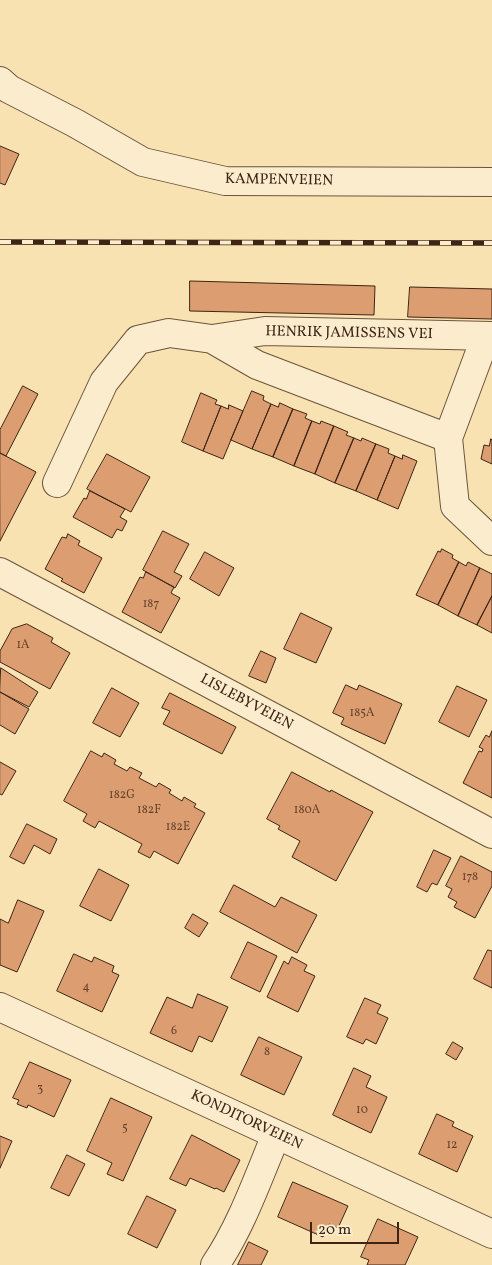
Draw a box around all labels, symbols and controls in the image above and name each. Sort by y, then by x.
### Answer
street label: KAMPENVEIEN [225,171,333,191]
street label: HENRIK JAMISSENS VEI [265,324,433,344]
house number: 187 [143,598,159,612]
house number: 1A [16,639,30,653]
street label: LISLEBYVEIEN [197,671,295,735]
house number: 185A [350,707,374,721]
house number: 182G [109,789,135,803]
house number: 182F [137,804,161,818]
house number: 180A [294,804,320,818]
house number: 182E [166,821,190,835]
house number: 178 [462,871,478,885]
house number: 4 [82,981,90,995]
house number: 6 [171,1025,177,1039]
house number: 8 [264,1046,270,1060]
house number: 3 [37,1083,43,1097]
street label: KONDITORVEIEN [187,1087,305,1155]
house number: 10 [356,1104,368,1118]
house number: 5 [122,1122,128,1136]
house number: 12 [446,1139,458,1153]
scale bar [312,1212,401,1244]
text: 20 m [318,1220,351,1241]

